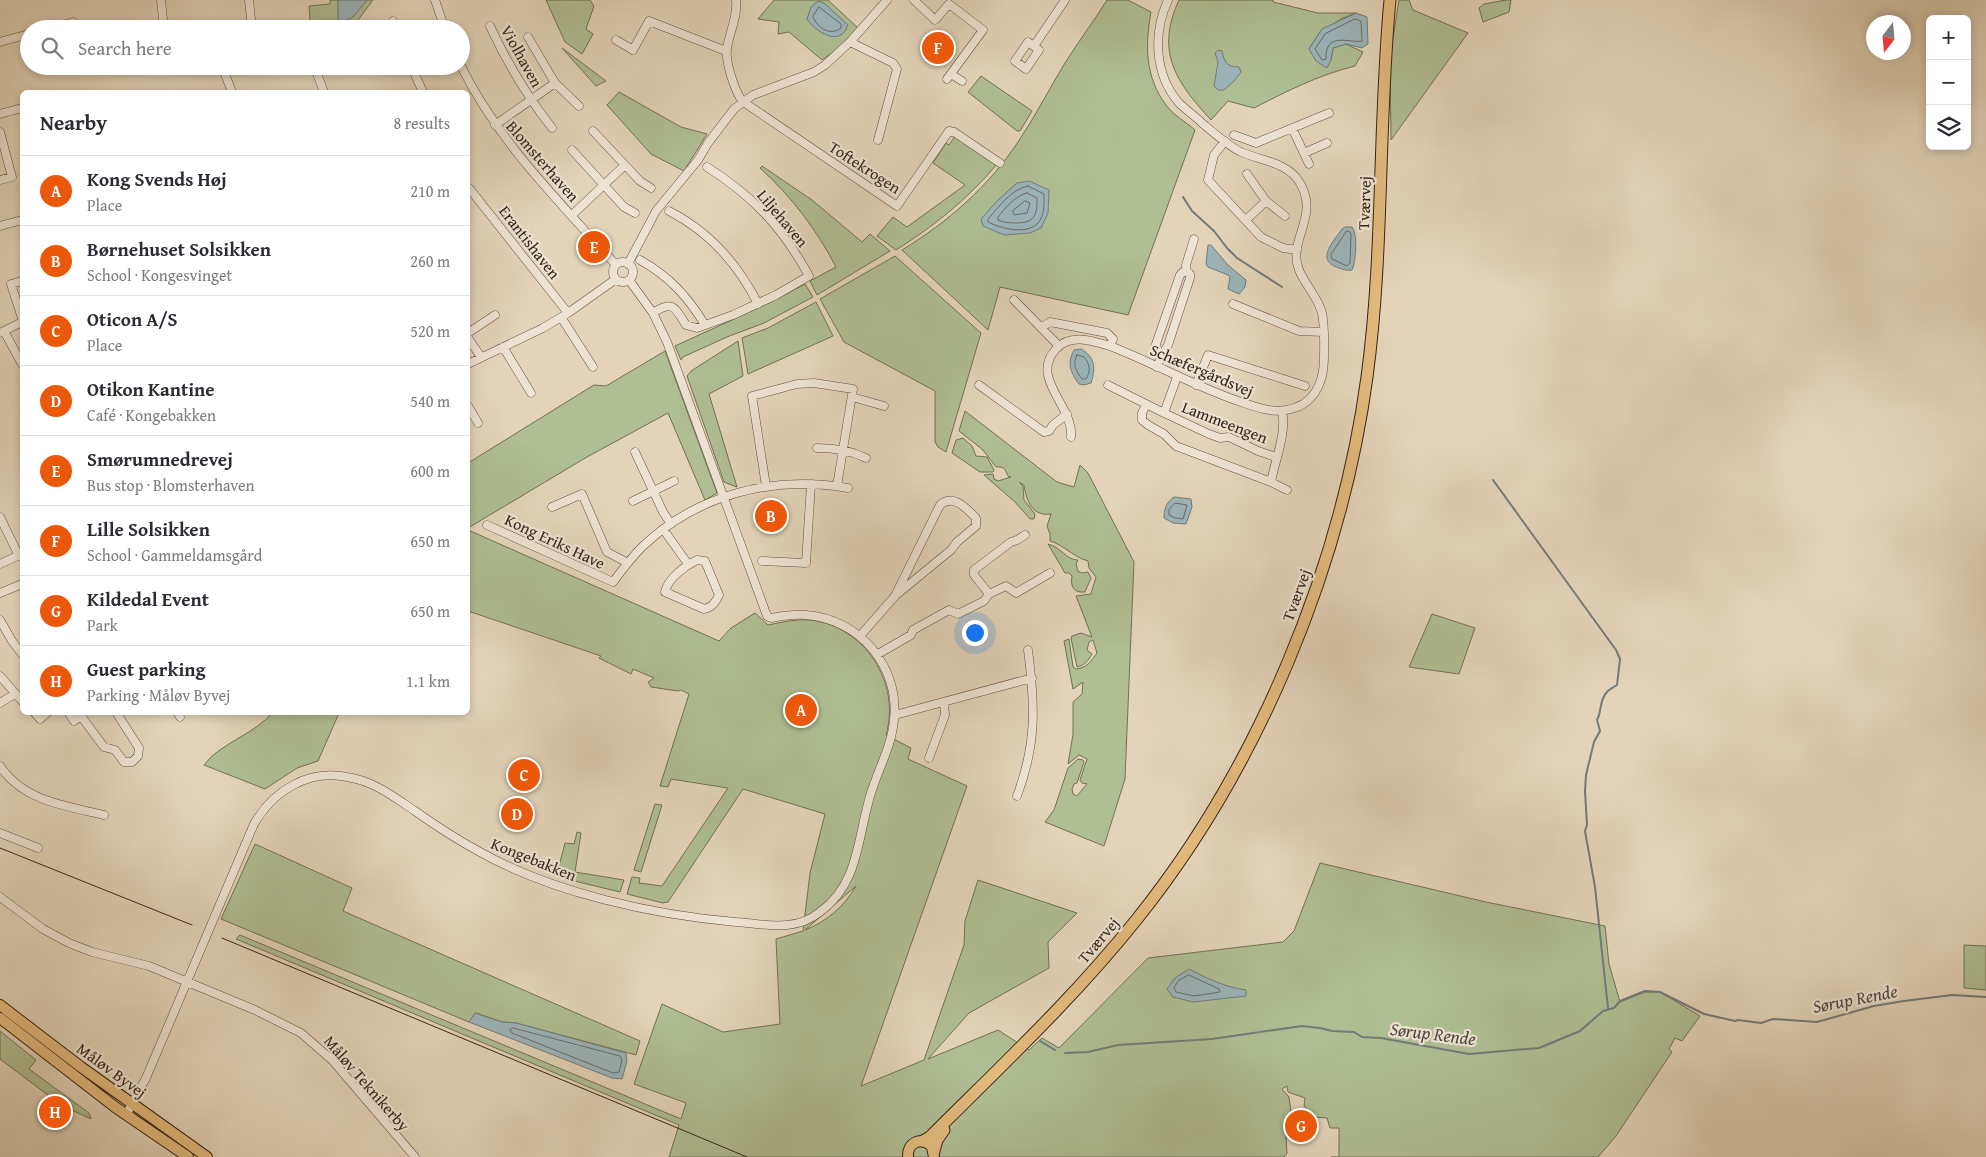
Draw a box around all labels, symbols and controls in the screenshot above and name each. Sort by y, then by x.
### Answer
north arrow [1866,15,1911,60]
map controls [1926,15,1971,150]
button: + [1926,15,1971,60]
search box [20,20,470,75]
street label: Violhaven [495,20,549,92]
pin: F [922,29,954,67]
icon: search [38,34,66,62]
text: Search here [78,34,172,62]
button: − [1926,60,1971,105]
button: layers [1926,105,1971,150]
text: Nearby [40,107,107,138]
text: 8 results [393,111,450,135]
street label: Blomsterhaven [501,115,585,207]
street label: Toftekrogen [824,135,906,199]
text: Kong Svends Høj [87,165,227,193]
street label: Tværvej [1351,175,1377,231]
text: A [51,179,61,203]
text: 210 m [410,179,450,203]
street label: Liljehaven [752,184,814,252]
text: Place [87,193,122,217]
street label: Erantishaven [493,200,567,284]
pin: E [578,228,610,266]
text: Børnehuset Solsikken [87,235,271,263]
text: B [51,249,61,273]
text: 260 m [410,249,450,273]
text: School · Kongesvinget [87,263,232,287]
text: Oticon A/S [87,305,178,333]
text: C [51,319,61,343]
text: 520 m [410,319,450,343]
text: Place [87,333,122,357]
street label: Schæfergårdsvej [1146,337,1258,403]
text: Otikon Kantine [87,375,215,403]
text: D [51,389,61,413]
text: 540 m [410,389,450,413]
street label: Lammeengen [1179,395,1271,449]
text: Café · Kongebakken [87,403,216,427]
text: Smørumnedrevej [87,445,233,473]
text: E [52,459,60,483]
text: 600 m [410,459,450,483]
text: Bus stop · Blomsterhaven [87,473,254,497]
pin: B [755,497,787,535]
street label: Kong Eriks Have [501,507,609,575]
text: Lille Solsikken [87,515,210,543]
text: F [52,529,60,553]
text: 650 m [410,529,450,553]
text: School · Gammeldamsgård [87,543,262,567]
street label: Tværvej [1275,565,1317,625]
text: Kildedal Event [87,585,209,613]
text: G [51,599,61,623]
text: 650 m [410,599,450,623]
text: Park [87,613,118,637]
your location [962,620,988,646]
text: Guest parking [87,655,206,683]
text: H [50,669,62,693]
text: 1.1 km [406,669,450,693]
text: Parking · Måløv Byvej [87,683,230,707]
pin: A [785,691,817,729]
pin: C [508,756,540,794]
pin: D [501,795,533,833]
street label: Kongebakken [488,831,580,887]
street label: Tværvej [1071,912,1125,968]
water label: Sørup Rende [1810,977,1900,1020]
water label: Sørup Rende [1389,1015,1477,1052]
street label: Måløv Teknikerby [318,1030,416,1136]
street label: Måløv Byvej [72,1036,152,1104]
pin: H [39,1093,71,1131]
pin: G [1285,1107,1317,1145]

